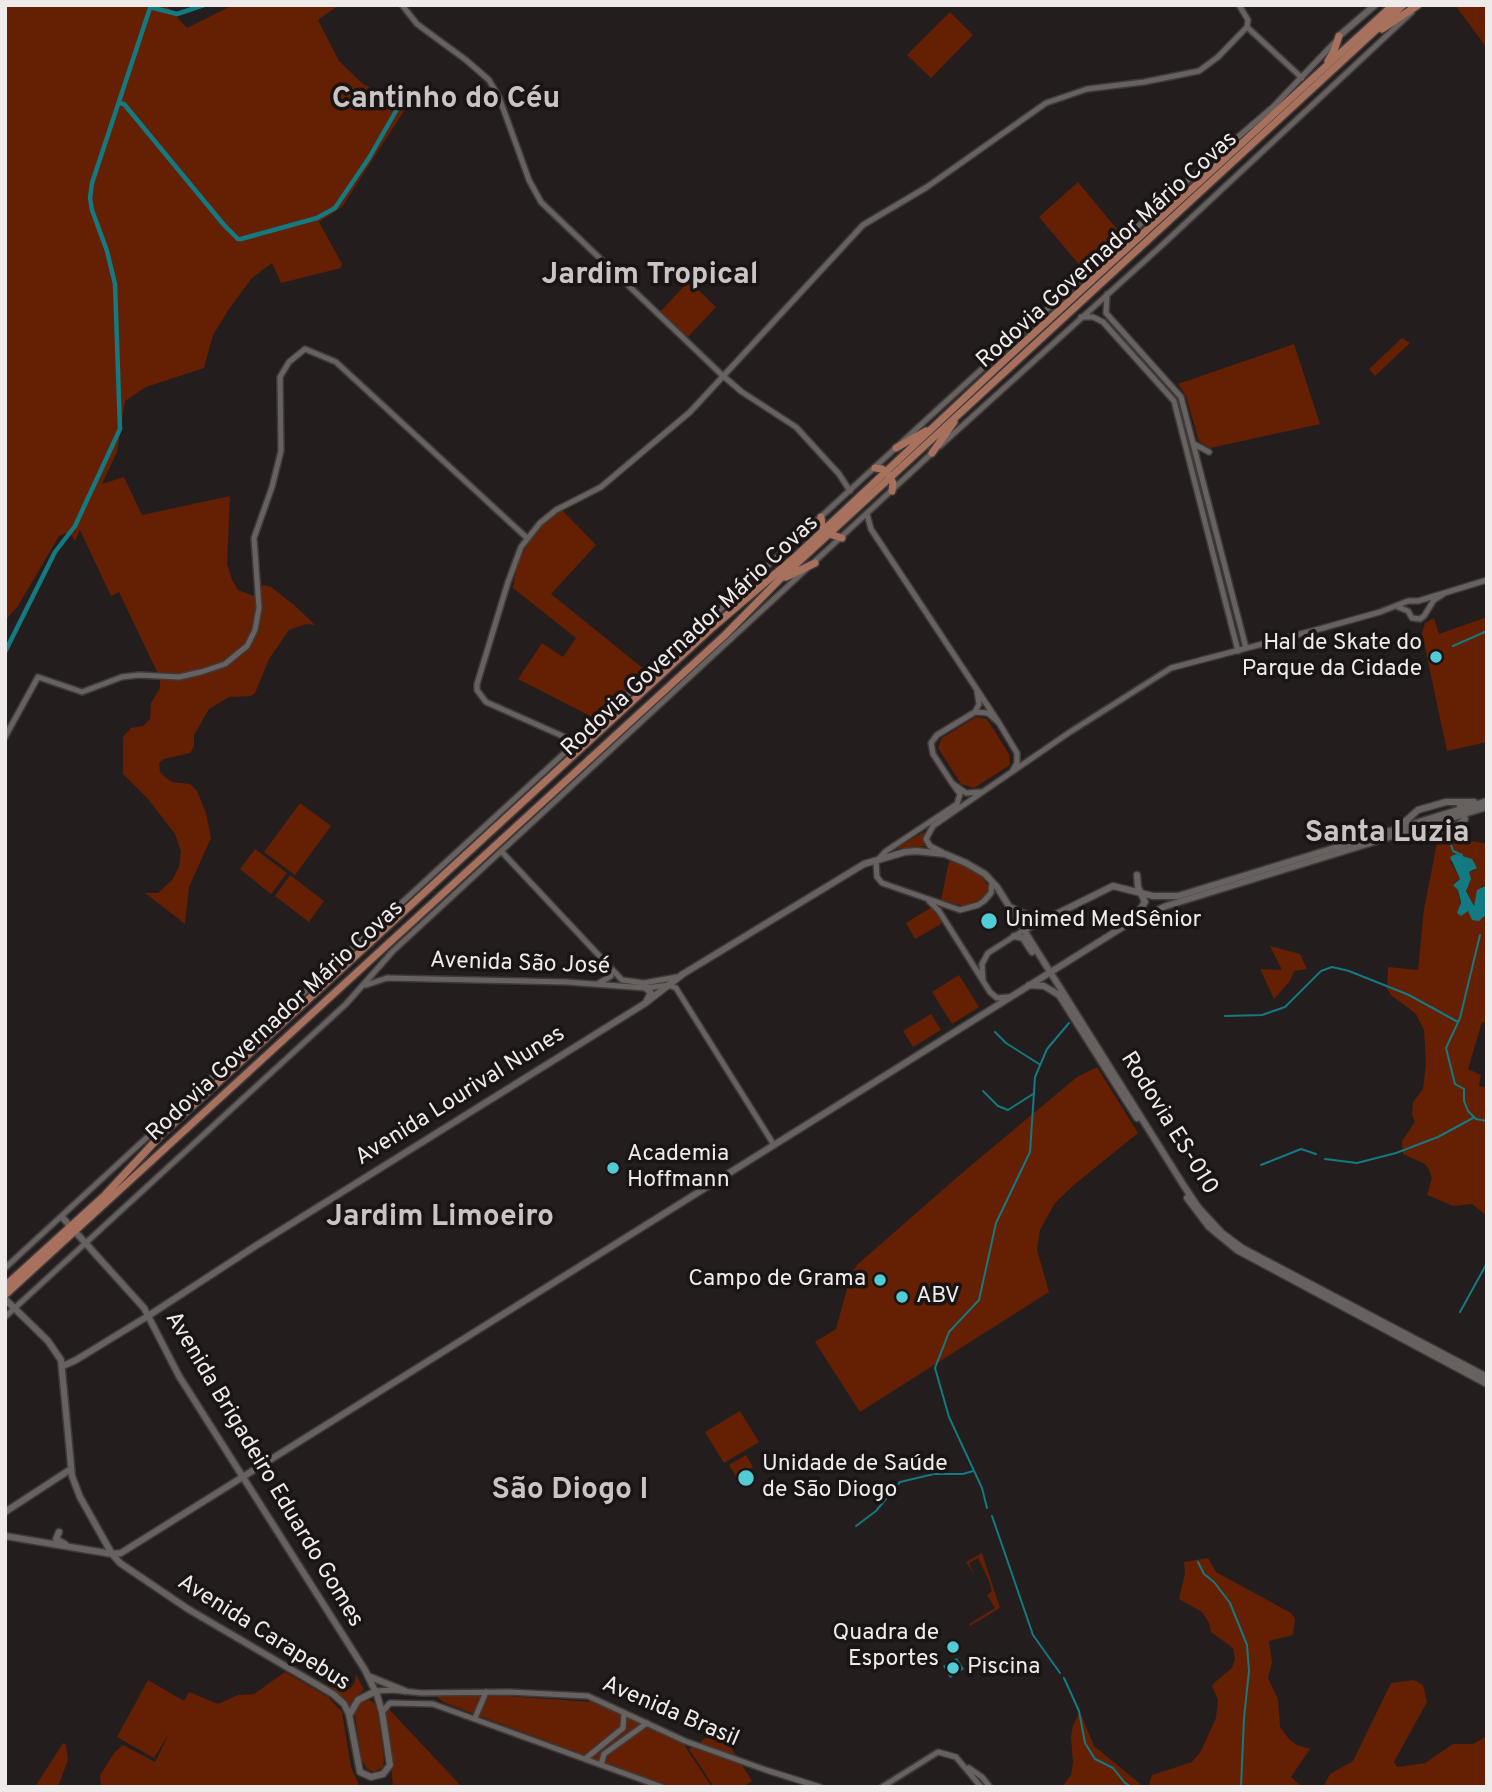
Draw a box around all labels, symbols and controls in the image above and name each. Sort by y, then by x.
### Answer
district label: Cantinho do Céu [332,83,560,119]
street label: Rodovia Governador Mário Covas [972,127,1244,375]
district label: Jardim Tropical [542,259,758,295]
street label: Rodovia Governador Mário Covas [557,511,825,763]
place label: Hal de Skate do Parque da Cidade [1242,630,1422,684]
marker: Hal de Skate do Parque da Cidade [1428,649,1444,665]
district label: Santa Luzia [1305,817,1469,853]
street label: Rodovia Governador Mário Covas [142,896,410,1148]
place label: Unimed MedSênior [1005,907,1201,935]
marker: Unimed MedSênior [979,911,999,931]
street label: Avenida São José [429,948,611,982]
street label: Avenida Lourival Nunes [351,1021,571,1173]
street label: Rodovia ES-010 [1113,1047,1223,1201]
place label: Academia Hoffmann [627,1141,730,1195]
marker: Academia Hoffmann [605,1160,621,1176]
district label: Jardim Limoeiro [326,1201,554,1237]
place label: Campo de Grama [688,1266,866,1294]
marker: Campo de Grama [872,1272,888,1288]
place label: ABV [916,1283,960,1311]
marker: ABV [894,1289,910,1305]
street label: Avenida Brigadeiro Eduardo Gomes [158,1307,368,1633]
place label: Unidade de Saúde de São Diogo [762,1451,948,1505]
marker: Unidade de Saúde de São Diogo [736,1468,756,1488]
district label: São Diogo I [492,1474,648,1510]
street label: Avenida Carapebus [172,1570,354,1698]
place label: Quadra de Esportes [832,1620,939,1674]
marker: Quadra de Esportes [945,1639,961,1655]
place label: Piscina [967,1654,1040,1682]
marker: Piscina [945,1660,961,1676]
street label: Avenida Brasil [597,1672,743,1754]

